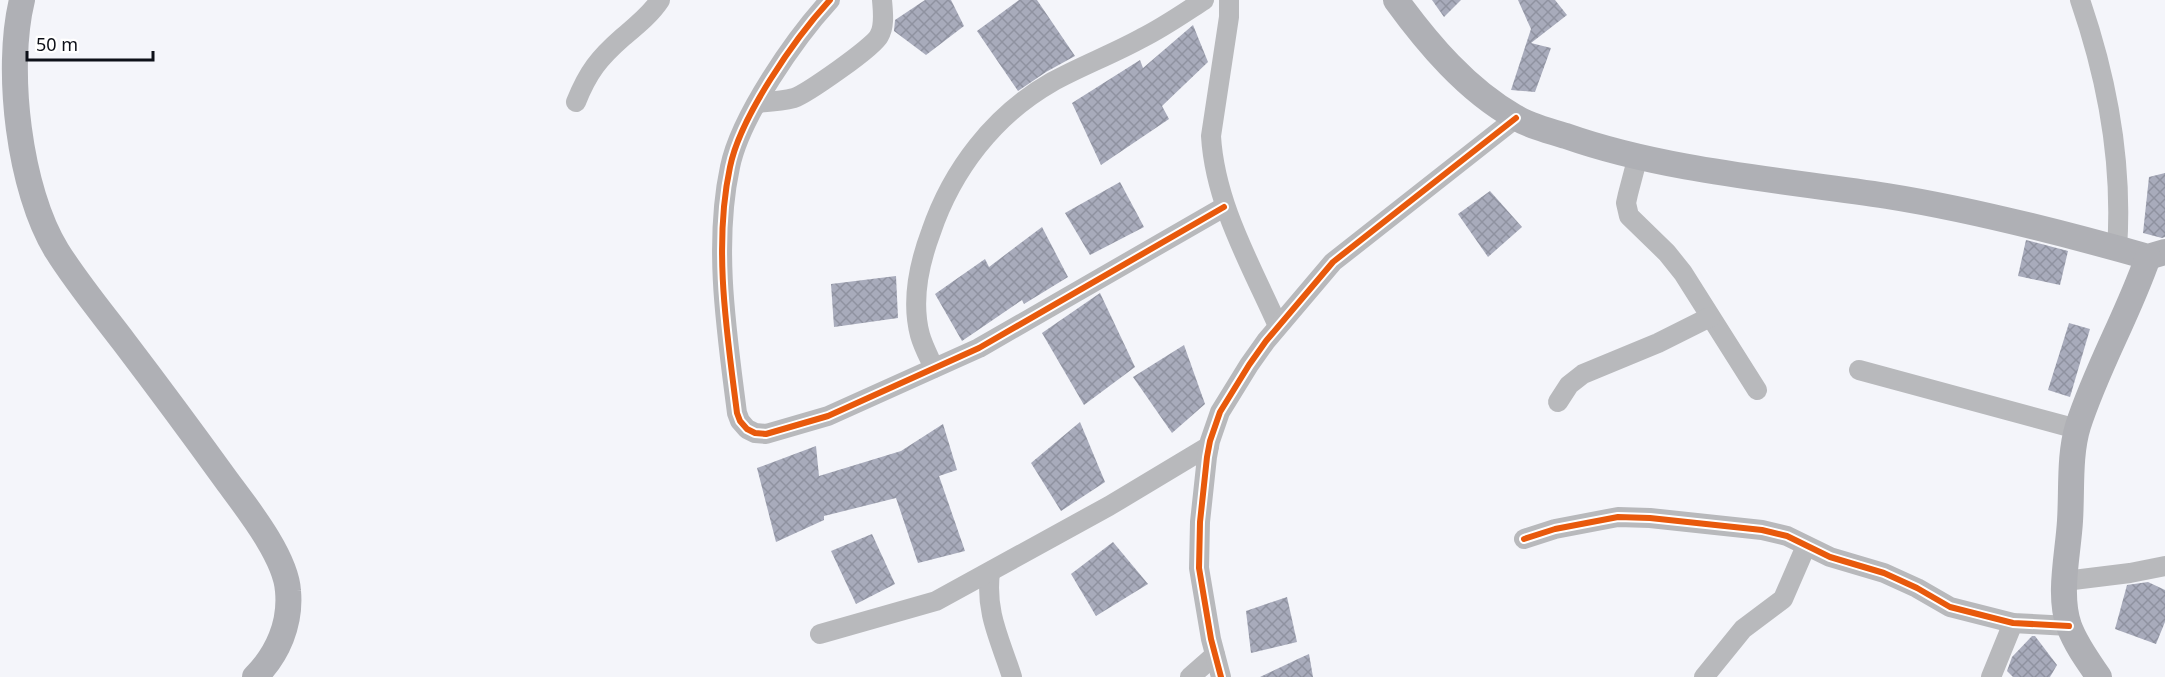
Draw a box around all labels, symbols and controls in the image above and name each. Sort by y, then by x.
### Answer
scale bar [27,24,153,62]
text: 50 m [36,32,78,56]

